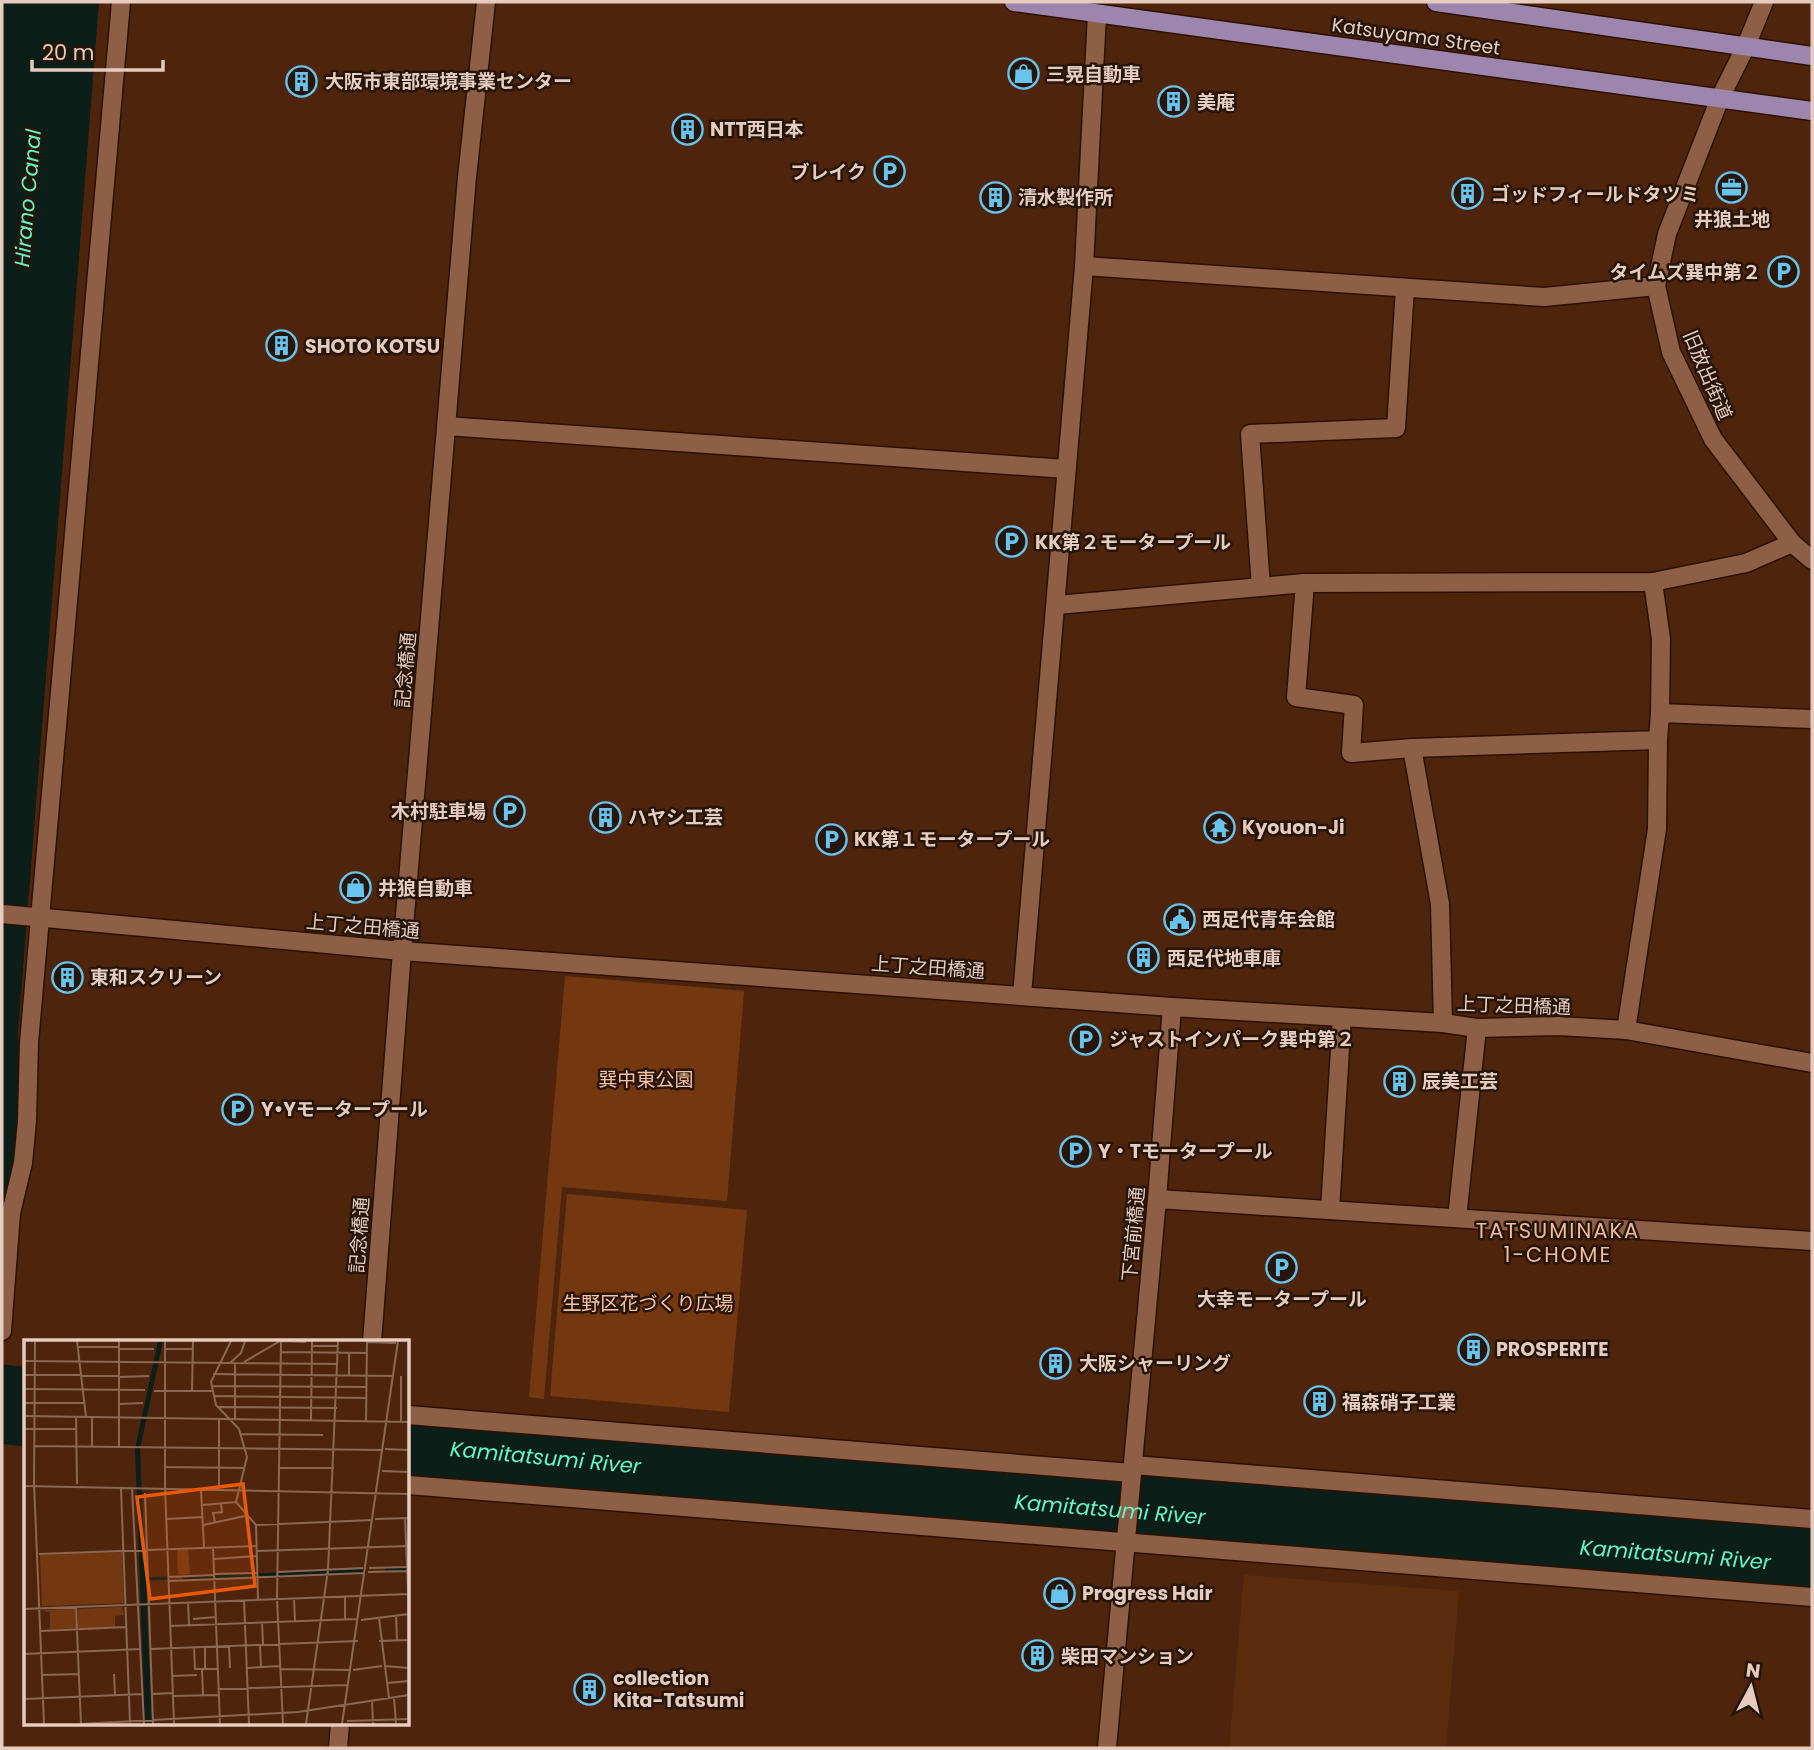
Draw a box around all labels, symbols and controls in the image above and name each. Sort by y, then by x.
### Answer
street label: Katsuyama Street [1330,11,1502,62]
scale bar [32,28,163,72]
text: 20 m [42,38,95,67]
shop icon: 三晃自動車 [1006,57,1040,91]
place label: 三晃自動車 [1046,61,1141,88]
building icon: 大阪市東部環境事業センター [285,64,319,98]
place label: 大阪市東部環境事業センター [325,68,572,95]
building icon: 美庵 [1157,85,1191,119]
place label: 美庵 [1197,89,1235,116]
building icon: NTT西日本 [670,112,704,146]
place label: NTT西日本 [710,116,804,143]
water label: Hirano Canal [7,127,48,268]
parking icon: ブレイク [872,155,906,189]
place label: ブレイク [790,159,866,186]
office icon: 井狼土地 [1715,171,1749,205]
building icon: ゴッドフィールドタツミ [1451,177,1485,211]
building icon: 清水製作所 [978,180,1012,214]
place label: ゴッドフィールドタツミ [1491,181,1700,208]
place label: 清水製作所 [1018,184,1113,211]
place label: 井狼土地 [1694,206,1770,233]
parking icon: タイムズ巽中第２ [1767,255,1801,289]
place label: タイムズ巽中第２ [1609,259,1761,286]
street label: 旧放出街道 [1677,326,1739,424]
building icon: SHOTO KOTSU [265,329,299,363]
place label: SHOTO KOTSU [305,333,440,360]
parking icon: KK第２モータープール [995,525,1029,559]
place label: KK第２モータープール [1035,529,1231,556]
street label: 記念橋通 [389,631,422,709]
parking icon: 木村駐車場 [492,794,526,828]
place label: 木村駐車場 [391,798,486,825]
building icon: ハヤシ工芸 [588,800,622,834]
place label: ハヤシ工芸 [628,804,723,831]
temple icon: Kyouon-Ji [1202,810,1236,844]
place label: Kyouon-Ji [1242,814,1345,841]
parking icon: KK第１モータープール [814,822,848,856]
place label: KK第１モータープール [854,826,1050,853]
shop icon: 井狼自動車 [338,871,372,905]
place label: 井狼自動車 [378,875,473,902]
public building icon: 西足代青年会館 [1162,902,1196,936]
place label: 西足代青年会館 [1202,906,1335,933]
street label: 上丁之田橋通 [305,908,421,945]
building icon: 西足代地車庫 [1127,941,1161,975]
place label: 西足代地車庫 [1167,945,1281,972]
street label: 上丁之田橋通 [870,950,986,985]
building icon: 東和スクリーン [50,960,84,994]
place label: 東和スクリーン [90,964,222,991]
street label: 上丁之田橋通 [1457,990,1571,1021]
parking icon: ジャストインパーク巽中第２ [1069,1022,1103,1056]
place label: ジャストインパーク巽中第２ [1109,1026,1355,1053]
building icon: 辰美工芸 [1382,1064,1416,1098]
park label: 巽中東公園 [598,1066,694,1093]
place label: 辰美工芸 [1422,1068,1498,1095]
parking icon: Y•Yモータープール [221,1092,255,1126]
place label: Y•Yモータープール [261,1096,428,1123]
parking icon: Y・Tモータープール [1058,1134,1092,1168]
place label: Y・Tモータープール [1098,1138,1273,1165]
street label: 下宮前橋通 [1116,1186,1151,1283]
street label: 記念橋通 [343,1196,376,1274]
district label: TATSUMINAKA 1-CHOME [1476,1216,1640,1269]
parking icon: 大幸モータープール [1265,1251,1299,1285]
place label: 大幸モータープール [1197,1286,1367,1313]
park label: 生野区花づくり広場 [562,1290,734,1317]
building icon: PROSPERITE [1456,1332,1490,1366]
place label: PROSPERITE [1496,1336,1609,1363]
inset map [24,1340,410,1726]
building icon: 大阪シャーリング [1039,1346,1073,1380]
place label: 大阪シャーリング [1079,1350,1231,1377]
building icon: 福森硝子工業 [1302,1385,1336,1419]
place label: 福森硝子工業 [1342,1389,1456,1416]
water label: Kamitatsumi River [449,1434,643,1481]
water label: Kamitatsumi River [1013,1487,1208,1532]
water label: Kamitatsumi River [1579,1532,1773,1577]
shop icon: Progress Hair [1042,1576,1076,1610]
place label: Progress Hair [1082,1580,1213,1607]
building icon: 柴田マンション [1021,1639,1055,1673]
place label: 柴田マンション [1061,1643,1194,1670]
north arrow [1716,1652,1786,1722]
text: N [1744,1656,1762,1685]
place label: collection Kita-Tatsumi [613,1665,744,1714]
building icon: collection Kita-Tatsumi [573,1672,607,1706]

